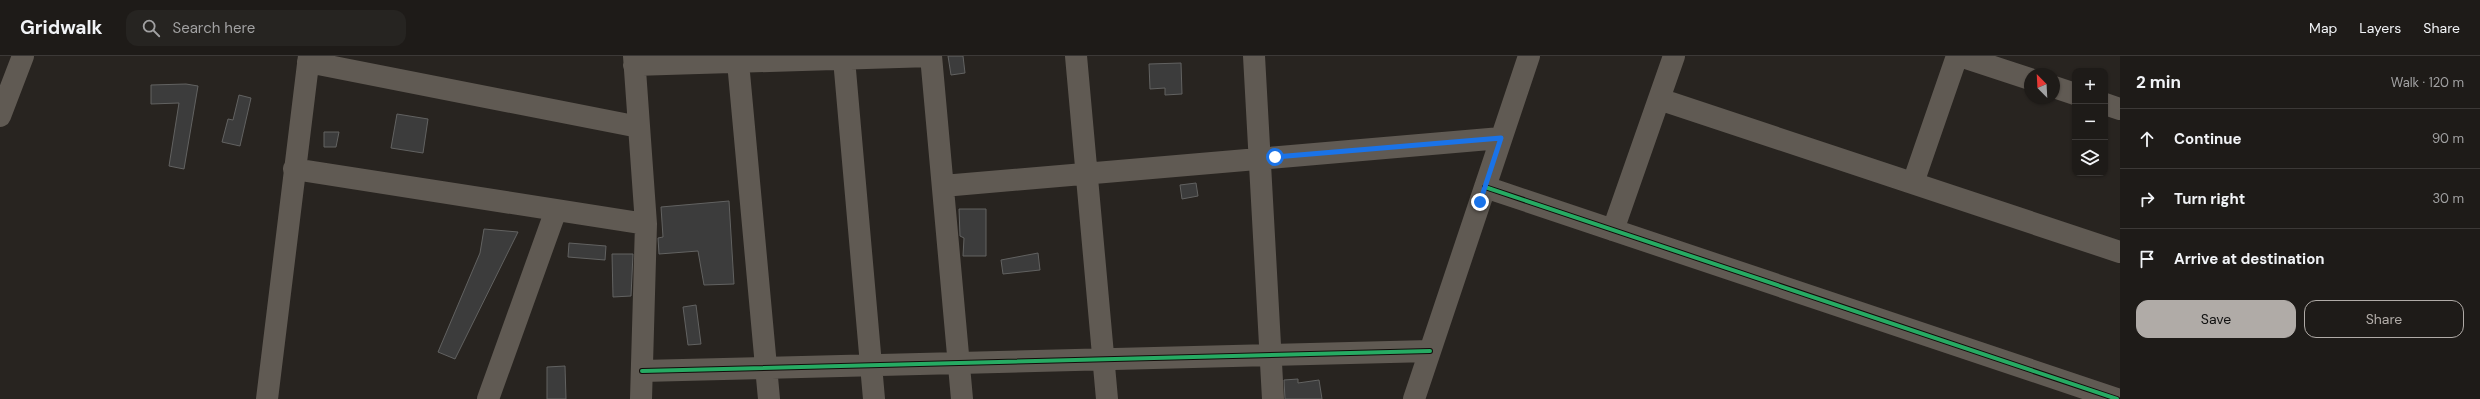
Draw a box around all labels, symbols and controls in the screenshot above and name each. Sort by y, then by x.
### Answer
search box [126,10,406,46]
text: Gridwalk [20,15,102,40]
icon: search [140,17,162,39]
text: Search here [172,18,255,38]
text: Map [2309,19,2337,37]
text: Layers [2359,19,2401,37]
text: Share [2423,19,2460,37]
north arrow [2024,68,2060,104]
map controls [2072,68,2108,176]
button: + [2072,68,2108,104]
text: 2 min [2136,71,2181,93]
text: Walk · 120 m [2391,74,2464,91]
button: − [2072,104,2108,140]
icon: ahead [2136,128,2158,150]
text: Continue [2174,129,2242,149]
text: 90 m [2432,130,2464,147]
button: layers [2072,140,2108,176]
route start [1266,148,1284,166]
icon: right [2136,188,2158,210]
text: Turn right [2174,189,2245,209]
text: 30 m [2432,190,2464,207]
route end [1471,193,1489,211]
icon: arrive [2136,248,2158,270]
text: Arrive at destination [2174,249,2325,269]
button: Save [2136,300,2296,338]
button: Share [2304,300,2464,338]

